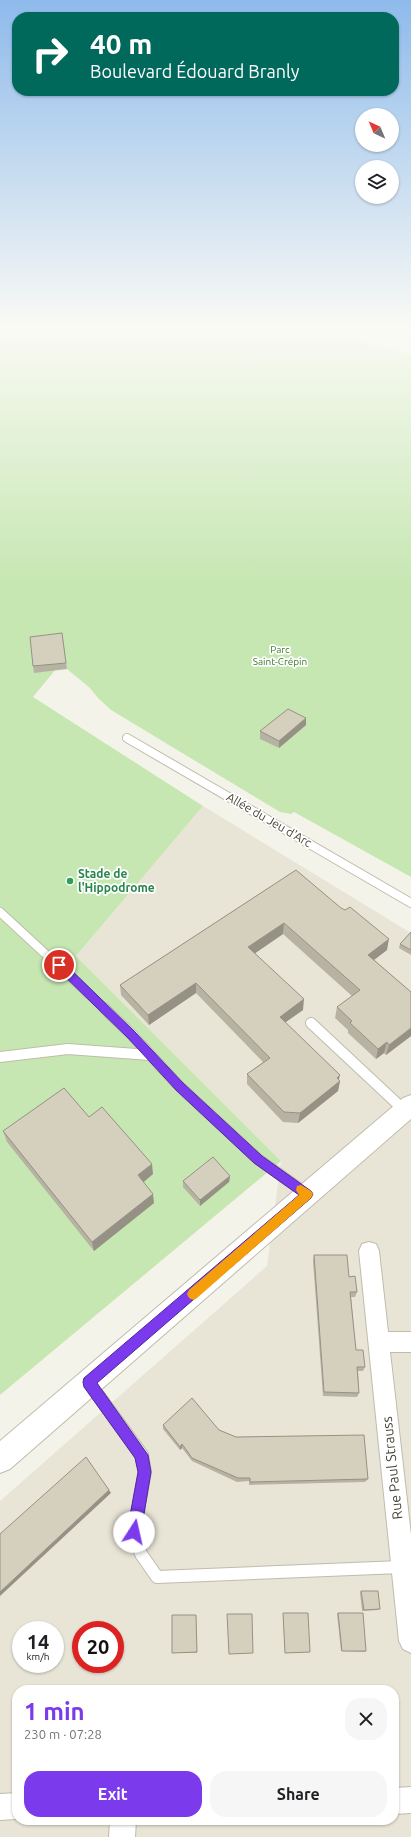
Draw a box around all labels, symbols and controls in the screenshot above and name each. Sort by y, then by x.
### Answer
icon: right [24,28,76,80]
text: 40 m [90,28,152,59]
text: Boulevard Édouard Branly [90,61,299,81]
north arrow [355,108,399,152]
map controls [355,108,399,204]
button: layers [355,160,399,204]
park label: Parc Saint-Crépin [253,644,307,667]
street label: Allée du Jeu d'Arc [224,790,314,849]
place label: Stade de l'Hippodrome [78,867,155,894]
marker: Stade de l'Hippodrome [65,876,75,886]
pin [42,948,76,982]
icon: arrive [48,954,70,976]
street label: Rue Paul Strauss [379,1416,405,1520]
position arrow [113,1511,155,1553]
speed limit sign: 20 [72,1621,124,1673]
text: 14 [27,1630,49,1653]
text: km/h [26,1651,50,1662]
text: 1 min [24,1698,85,1725]
button: close [345,1698,387,1740]
text: 230 m · 07:28 [24,1727,102,1741]
button: Exit [24,1771,202,1817]
button: Share [210,1771,387,1817]

